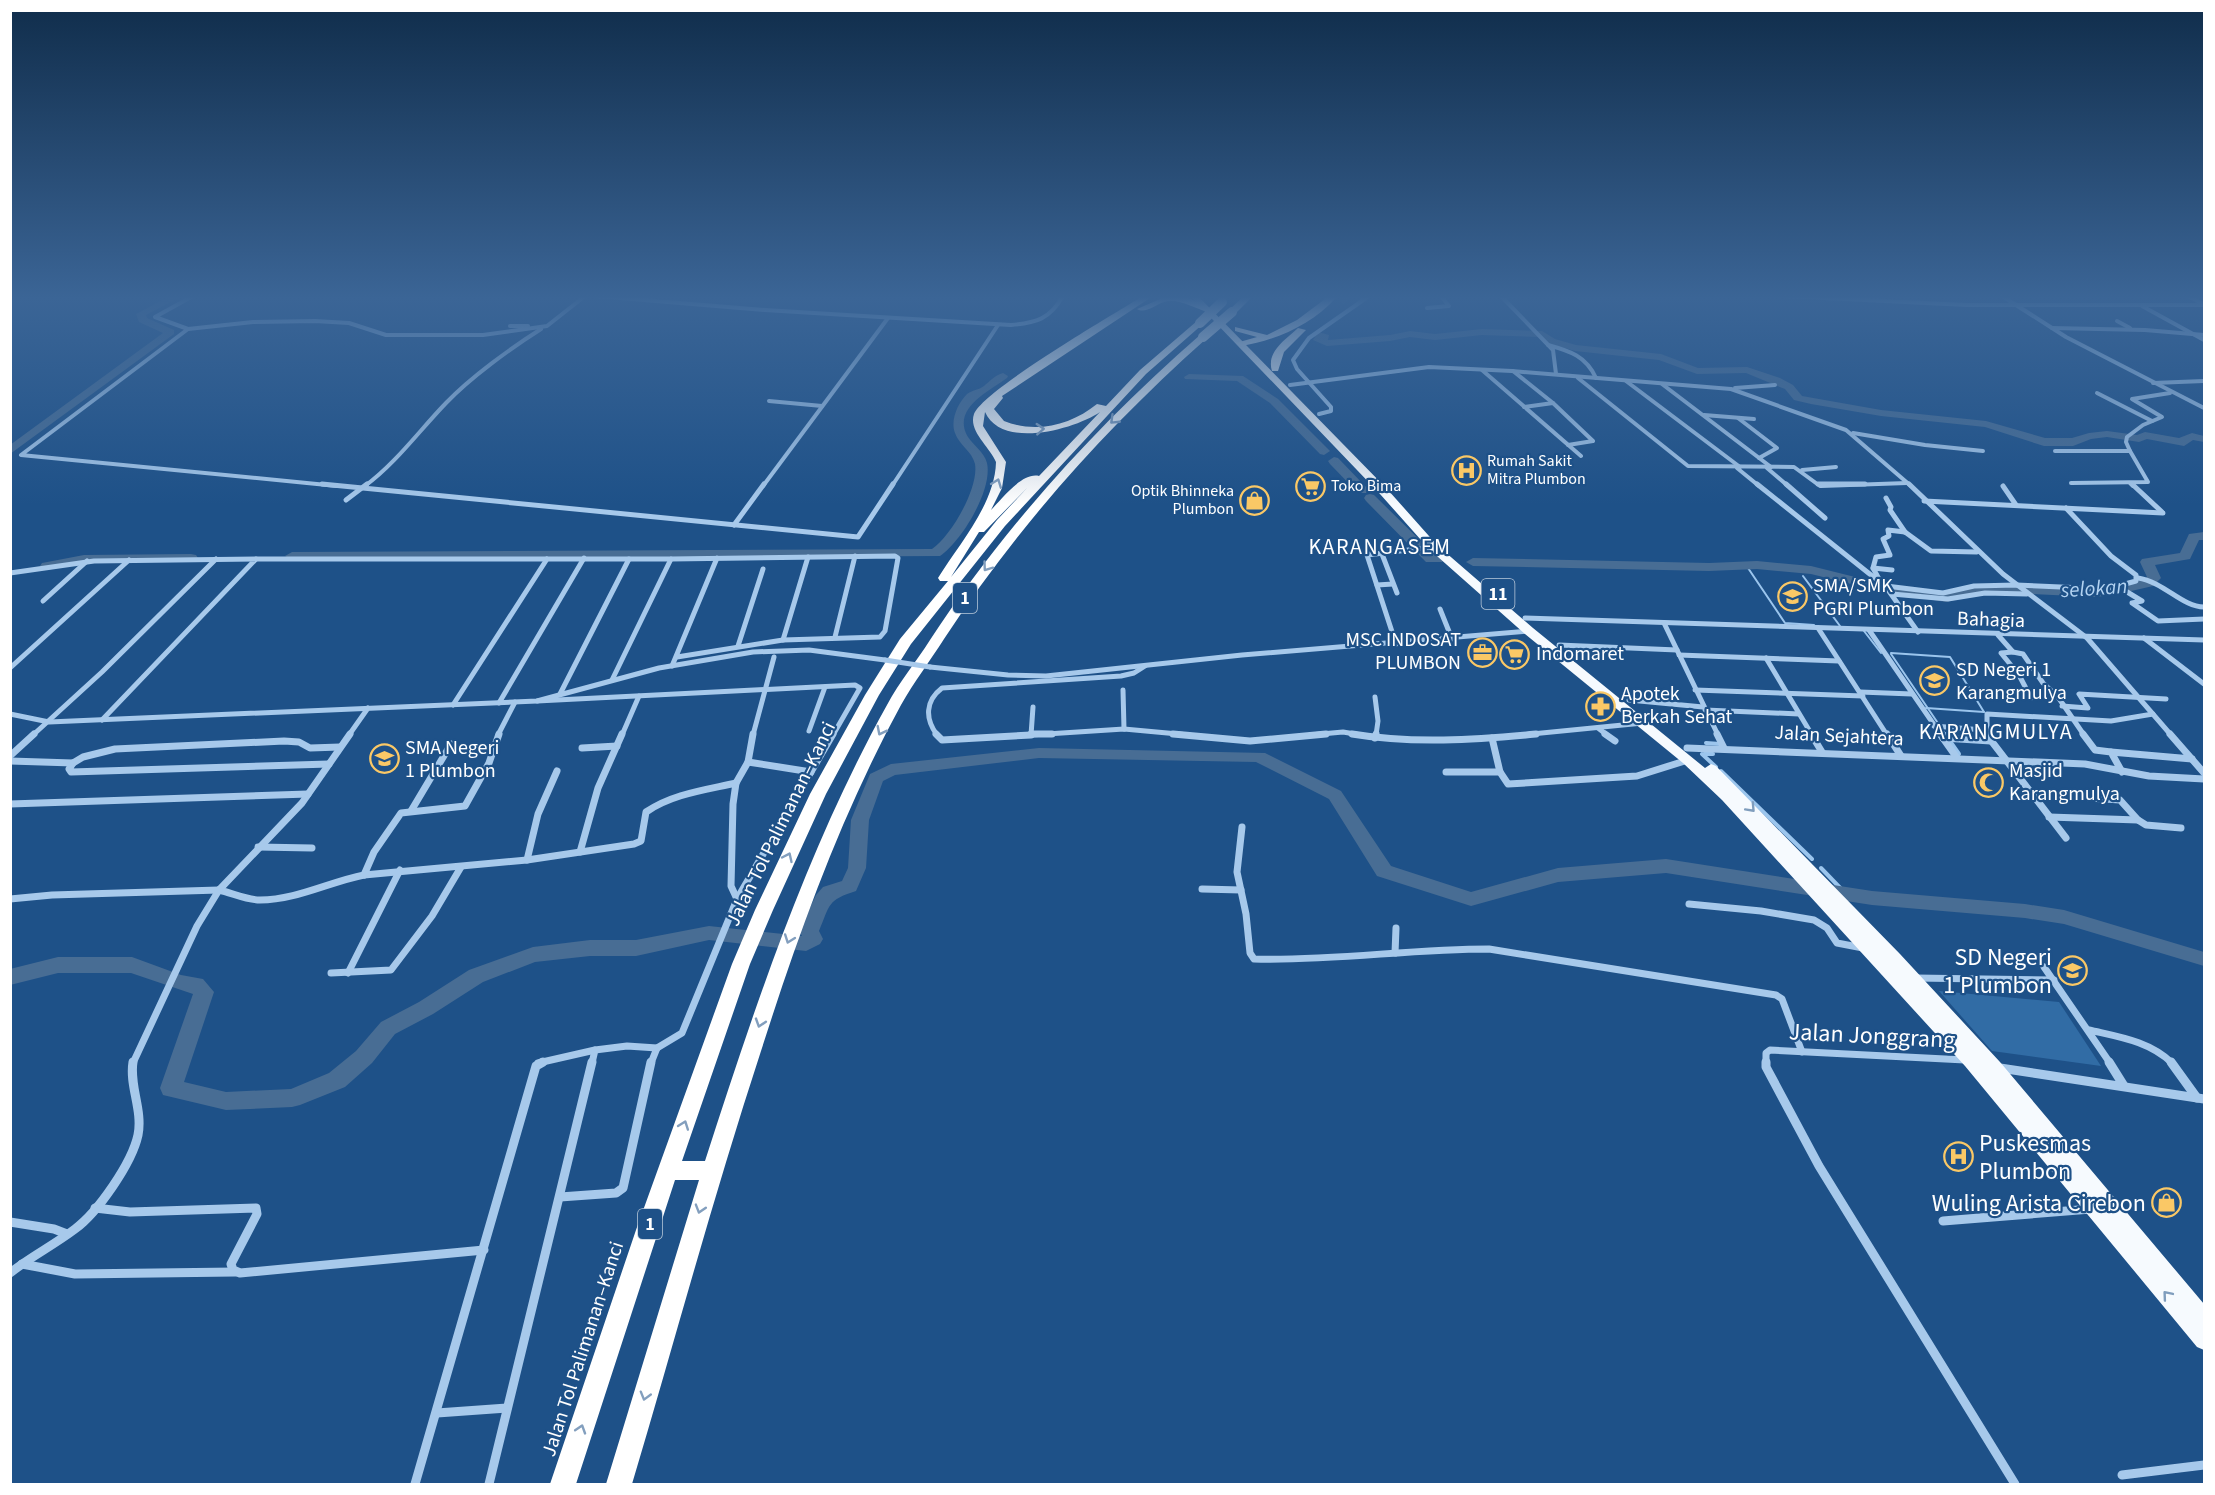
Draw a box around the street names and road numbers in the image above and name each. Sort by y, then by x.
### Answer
road number: 11 [1482,579,1514,609]
road number: 1 [953,583,977,613]
street label: Bahagia [1957,605,2025,635]
street label: Jalan Tol Palimanan–Kanci [719,717,843,931]
street label: Jalan Sejahtera [1774,719,1904,753]
street label: Jalan Jonggrang [1788,1014,1956,1058]
road number: 1 [638,1209,662,1239]
street label: Jalan Tol Palimanan–Kanci [535,1238,631,1460]

